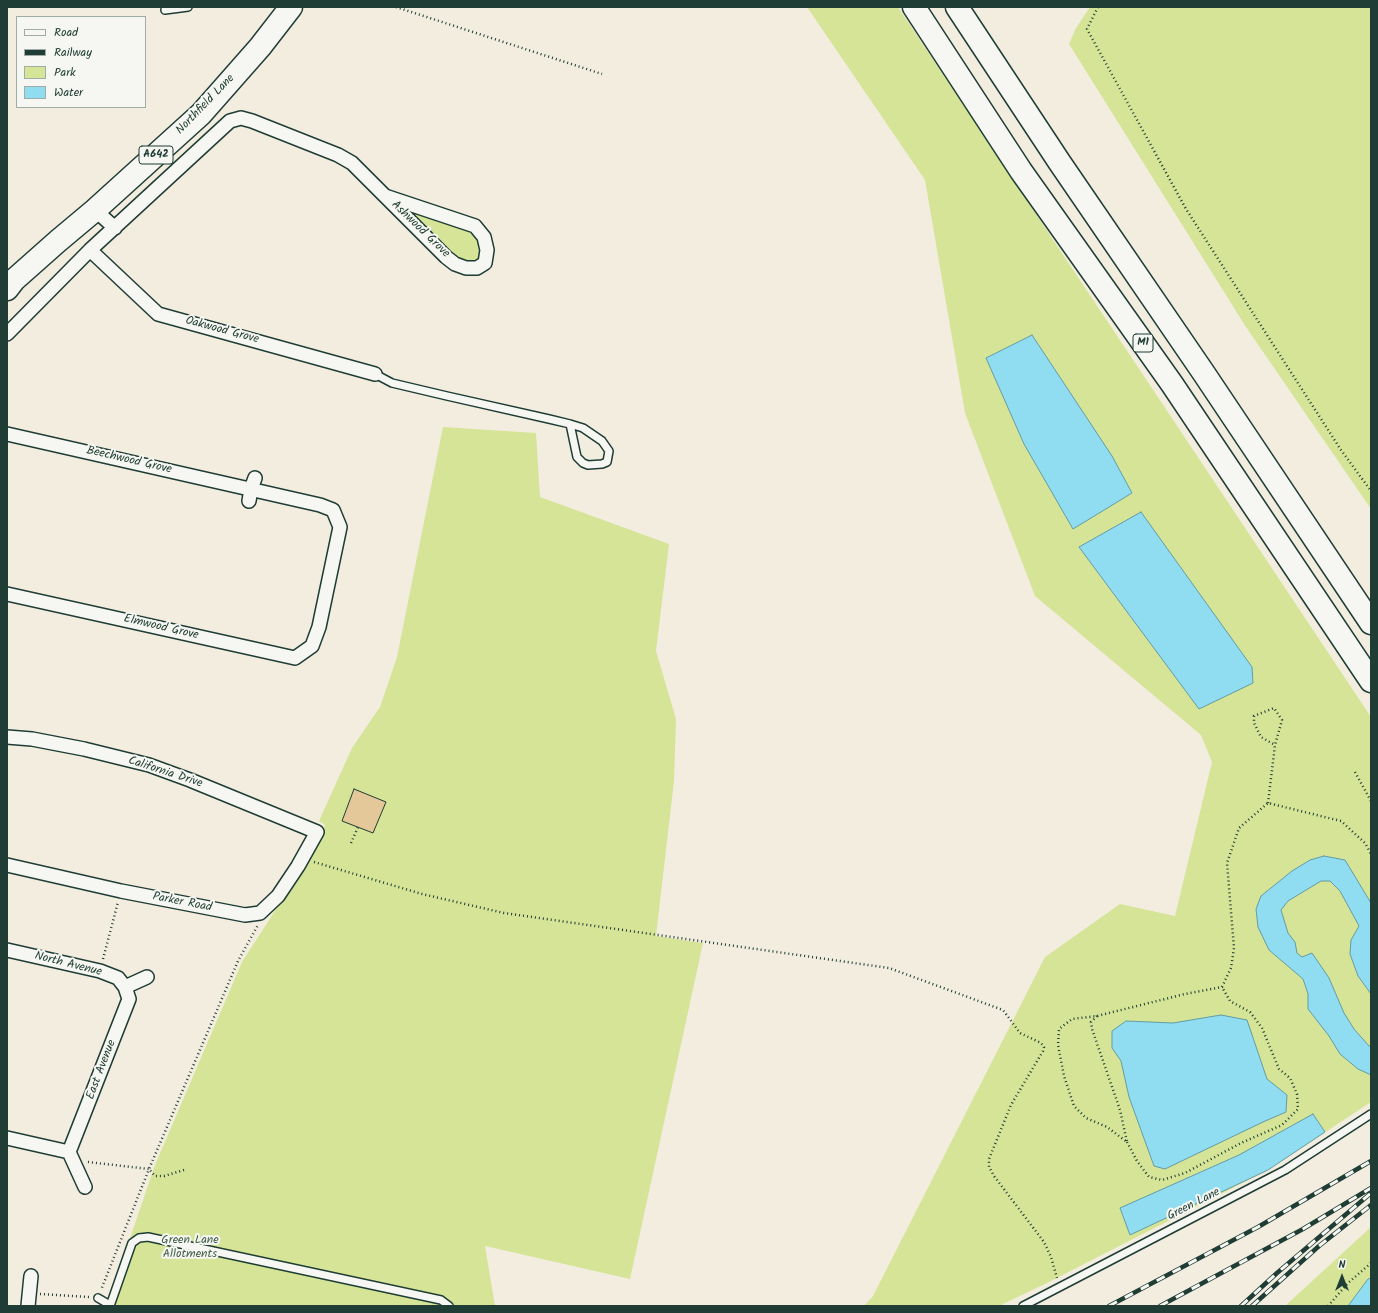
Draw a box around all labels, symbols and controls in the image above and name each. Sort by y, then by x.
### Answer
legend [16,16,146,108]
text: Road [54,23,78,42]
text: Railway [54,43,92,62]
text: Park [54,63,76,82]
street label: Northfield Lane [174,72,238,138]
text: Water [54,83,83,102]
road number: A642 [139,146,173,164]
street label: Ashwood Grove [388,198,452,262]
street label: Oakwood Grove [184,314,260,348]
road number: M1 [1133,334,1153,352]
street label: Beechwood Grove [85,444,173,478]
street label: Elmwood Grove [122,612,200,644]
street label: California Drive [126,754,204,792]
street label: Parker Road [151,890,213,916]
street label: North Avenue [33,950,103,980]
street label: East Avenue [84,1038,120,1102]
street label: Green Lane [1165,1186,1223,1224]
park label: Green Lane Allotments [161,1234,219,1262]
text: N [1339,1256,1345,1274]
north arrow [1322,1257,1362,1297]

